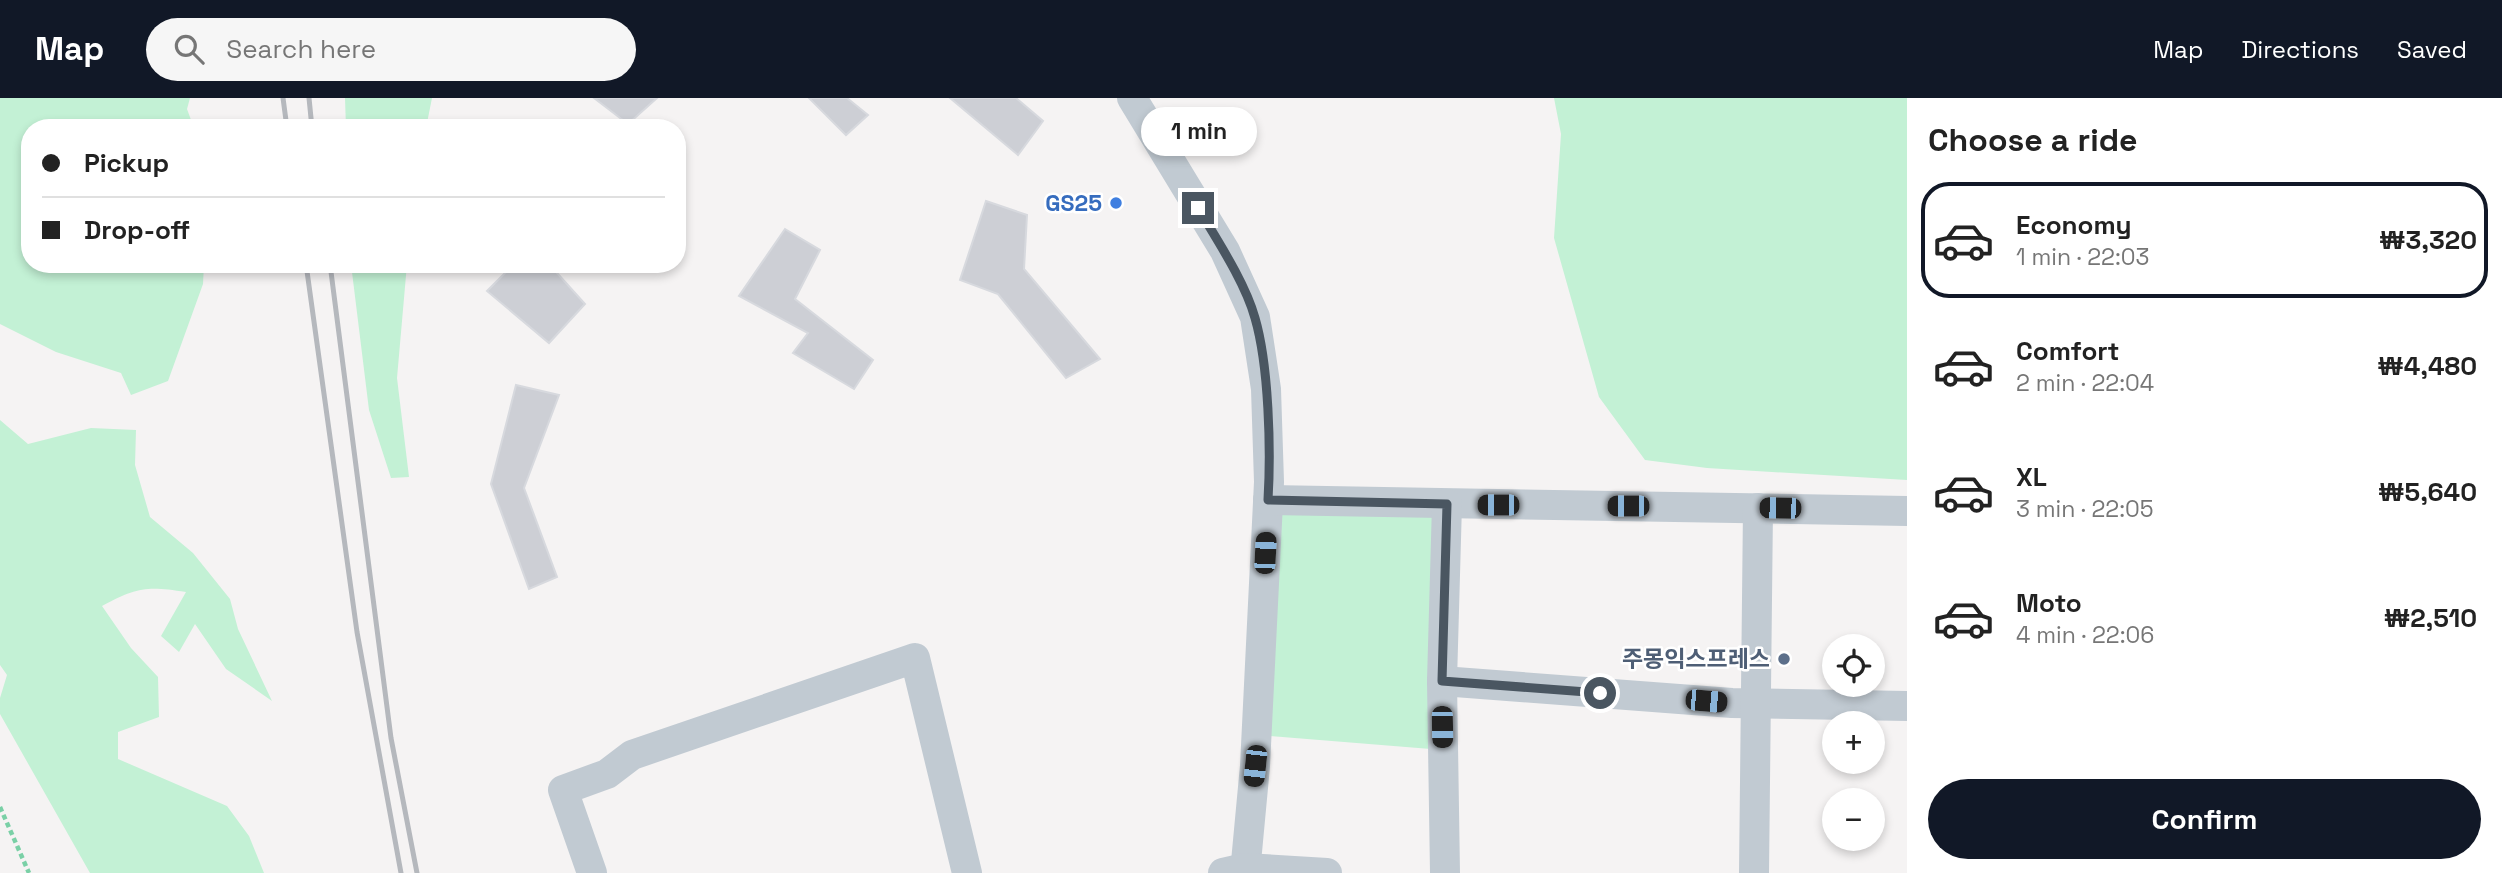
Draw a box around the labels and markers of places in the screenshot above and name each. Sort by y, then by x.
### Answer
place label: GS25 [1045,188,1102,218]
marker: GS25 [1108,195,1124,211]
place label: 주몽익스프레스 [1622,644,1770,674]
marker: 주몽익스프레스 [1776,651,1792,667]

